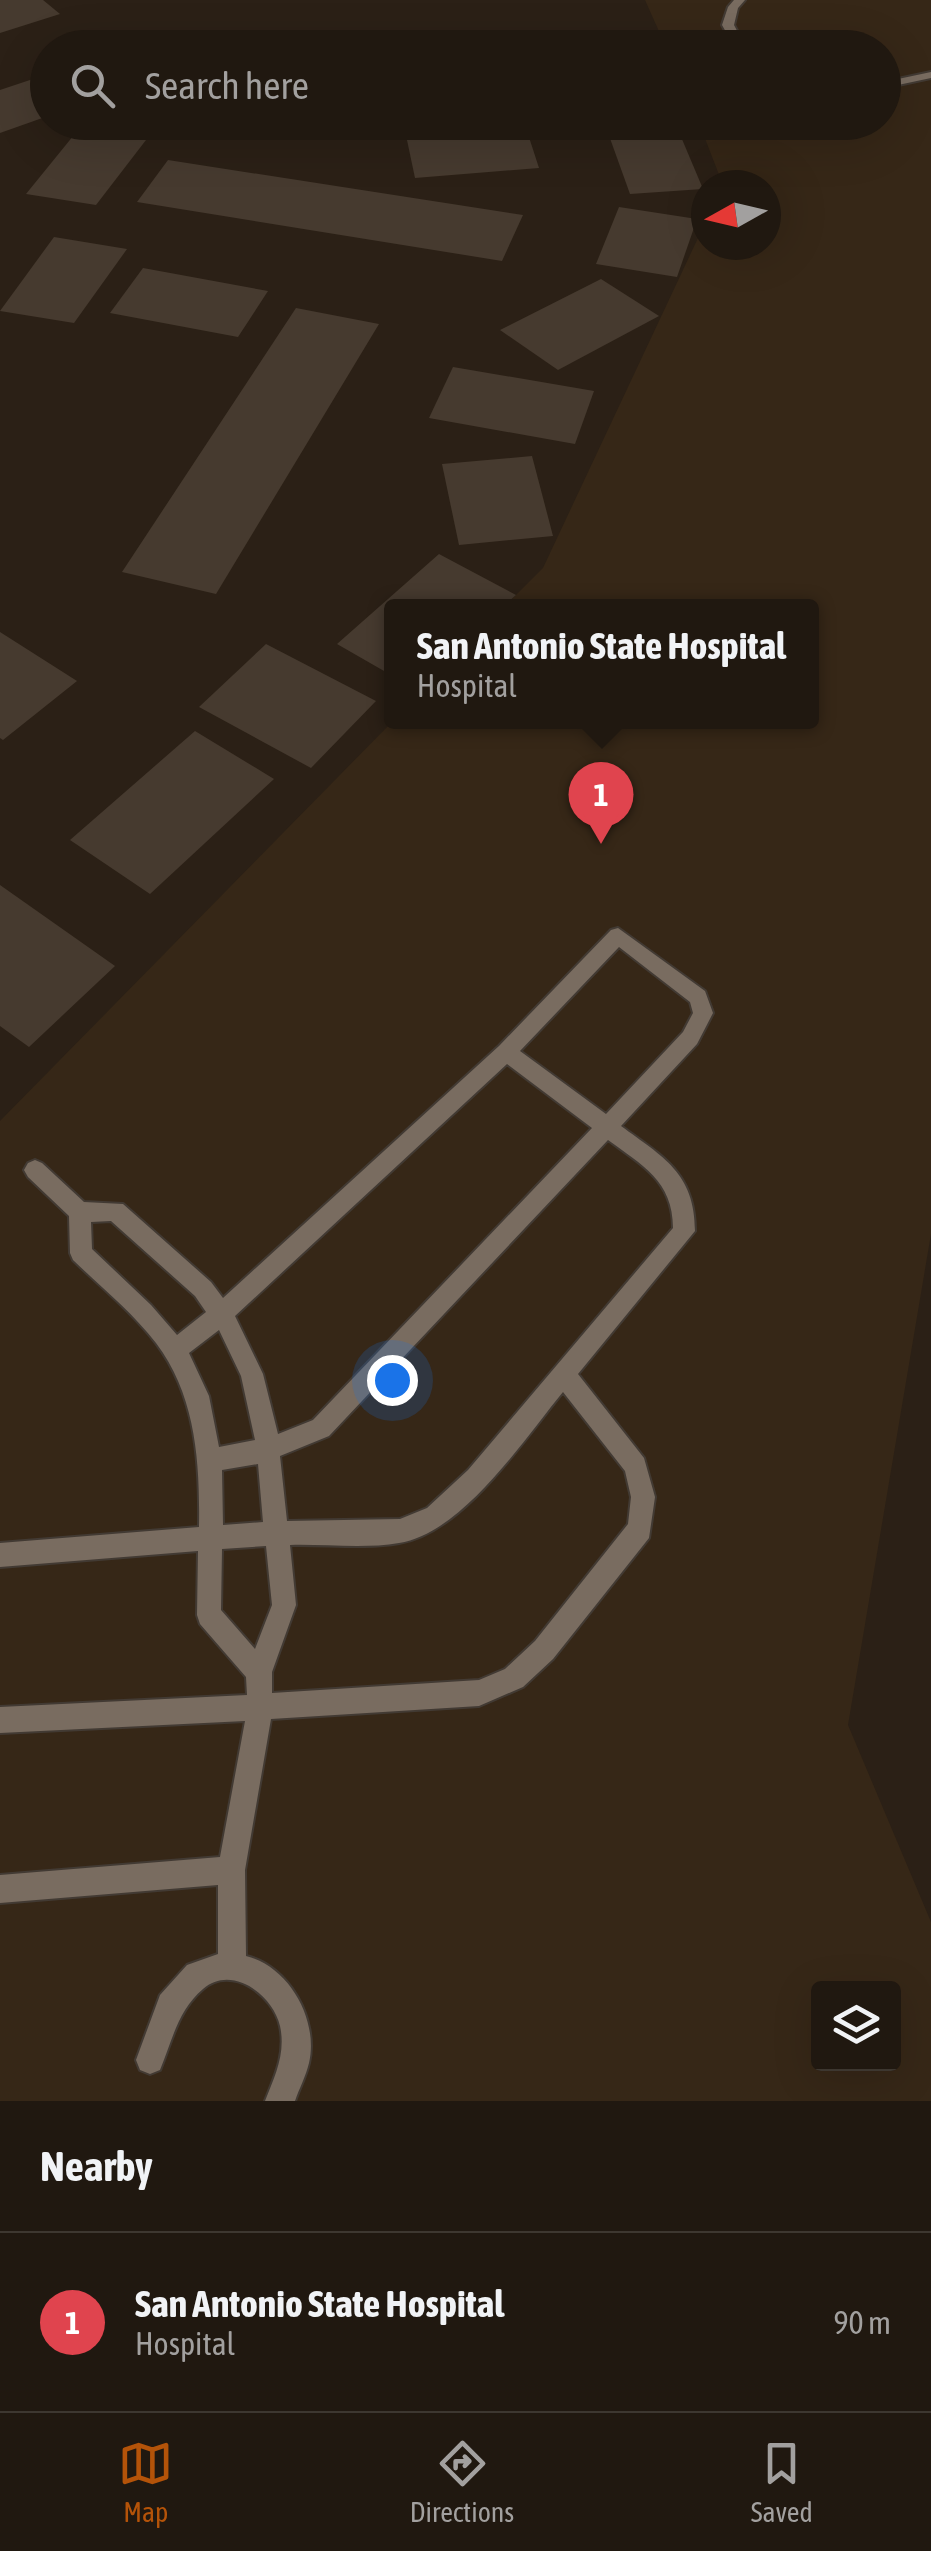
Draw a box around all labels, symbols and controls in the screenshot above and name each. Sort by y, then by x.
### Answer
search box [30,30,901,140]
icon: search [65,58,120,113]
text: Search here [145,64,309,107]
north arrow [691,170,781,260]
popup [384,599,819,729]
text: San Antonio State Hospital [417,624,786,667]
text: Hospital [417,667,517,704]
pin: 1 [568,762,634,844]
your location [367,1355,418,1406]
map controls [811,1981,901,2071]
button: layers [811,1981,901,2071]
text: Nearby [40,2142,153,2190]
text: San Antonio State Hospital [135,2282,504,2325]
text: 1 [65,2304,80,2341]
text: 90 m [833,2304,891,2341]
text: Hospital [135,2325,235,2362]
tab: Map [118,2436,173,2528]
tab: Directions [410,2436,514,2528]
tab: Saved [751,2436,813,2528]

